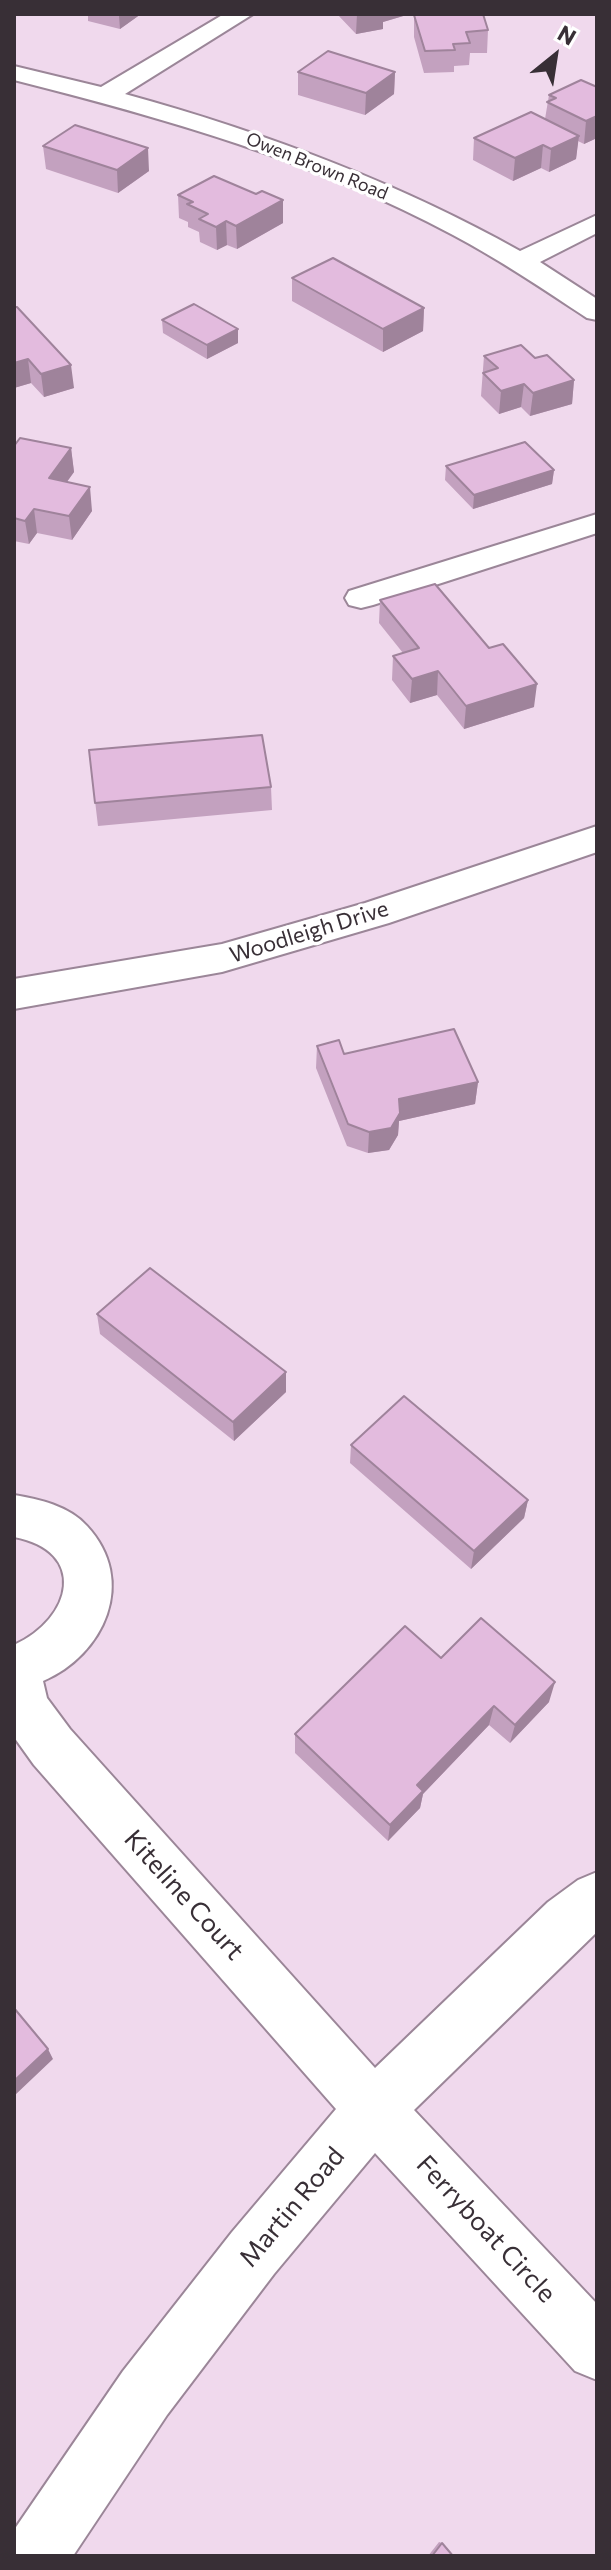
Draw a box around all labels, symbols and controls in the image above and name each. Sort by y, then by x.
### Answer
north arrow [515,16,595,96]
text: N [553,19,581,51]
street label: Owen Brown Road [243,128,391,204]
street label: Woodleigh Drive [226,895,392,969]
street label: Kiteline Court [118,1824,250,1966]
street label: Martin Road [233,2141,351,2273]
street label: Ferryboat Circle [410,2149,562,2309]

